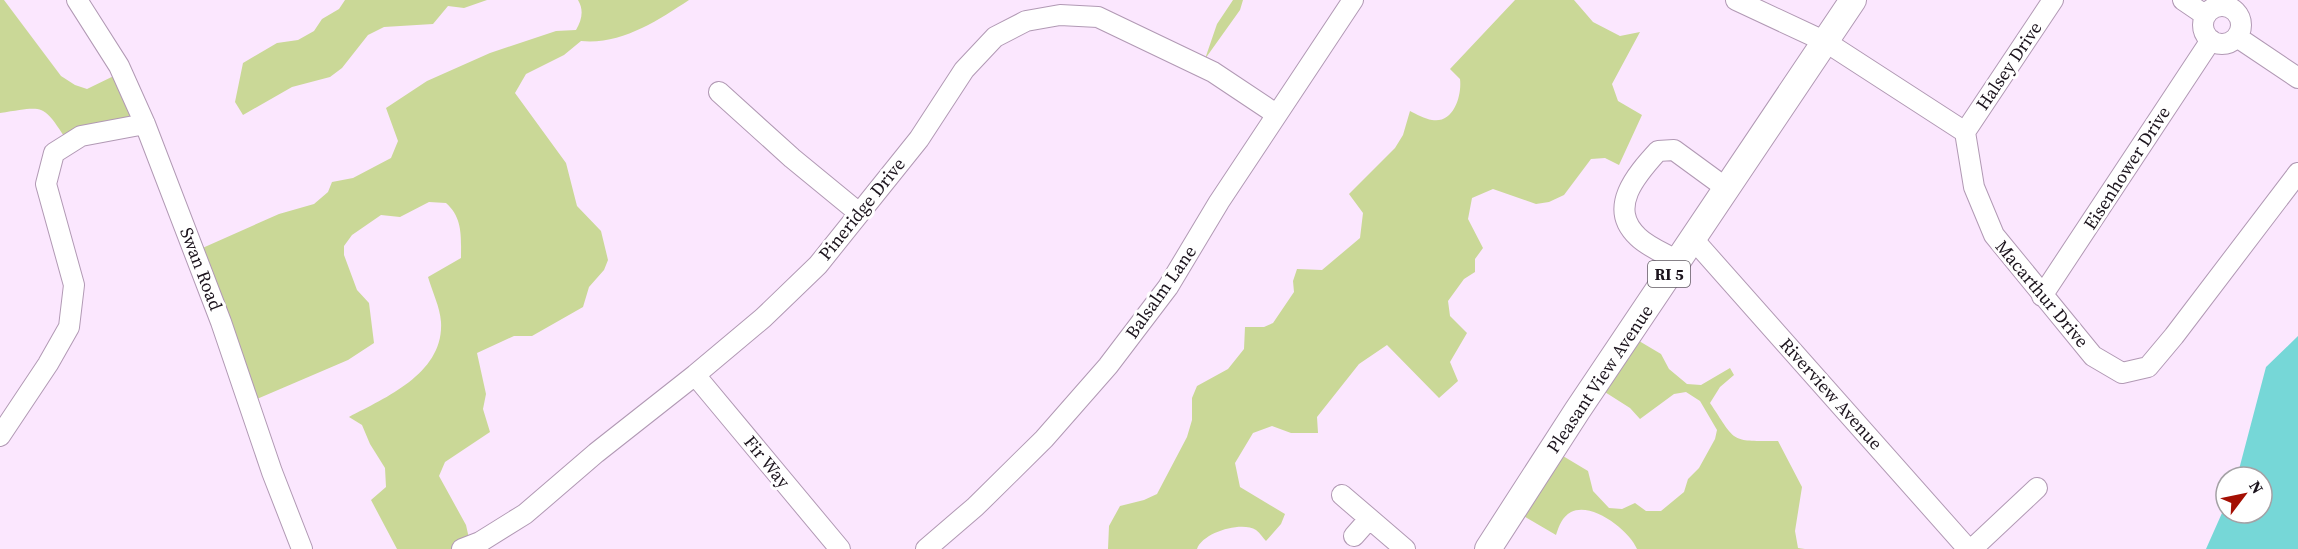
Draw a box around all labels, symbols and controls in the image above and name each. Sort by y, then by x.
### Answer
street label: Halsey Drive [1970,16,2047,115]
street label: Eisenhower Drive [2077,101,2176,234]
street label: Pineridge Drive [813,152,911,265]
street label: Swan Road [174,224,229,314]
street label: Macarthur Drive [1990,235,2095,353]
street label: Balsalm Lane [1119,240,1202,343]
road number: RI 5 [1648,261,1690,287]
street label: Pleasant View Avenue [1540,299,1659,458]
street label: Riverview Avenue [1774,332,1889,455]
street label: Fir Way [738,430,797,494]
north arrow [2214,465,2274,525]
text: N [2244,476,2269,498]

